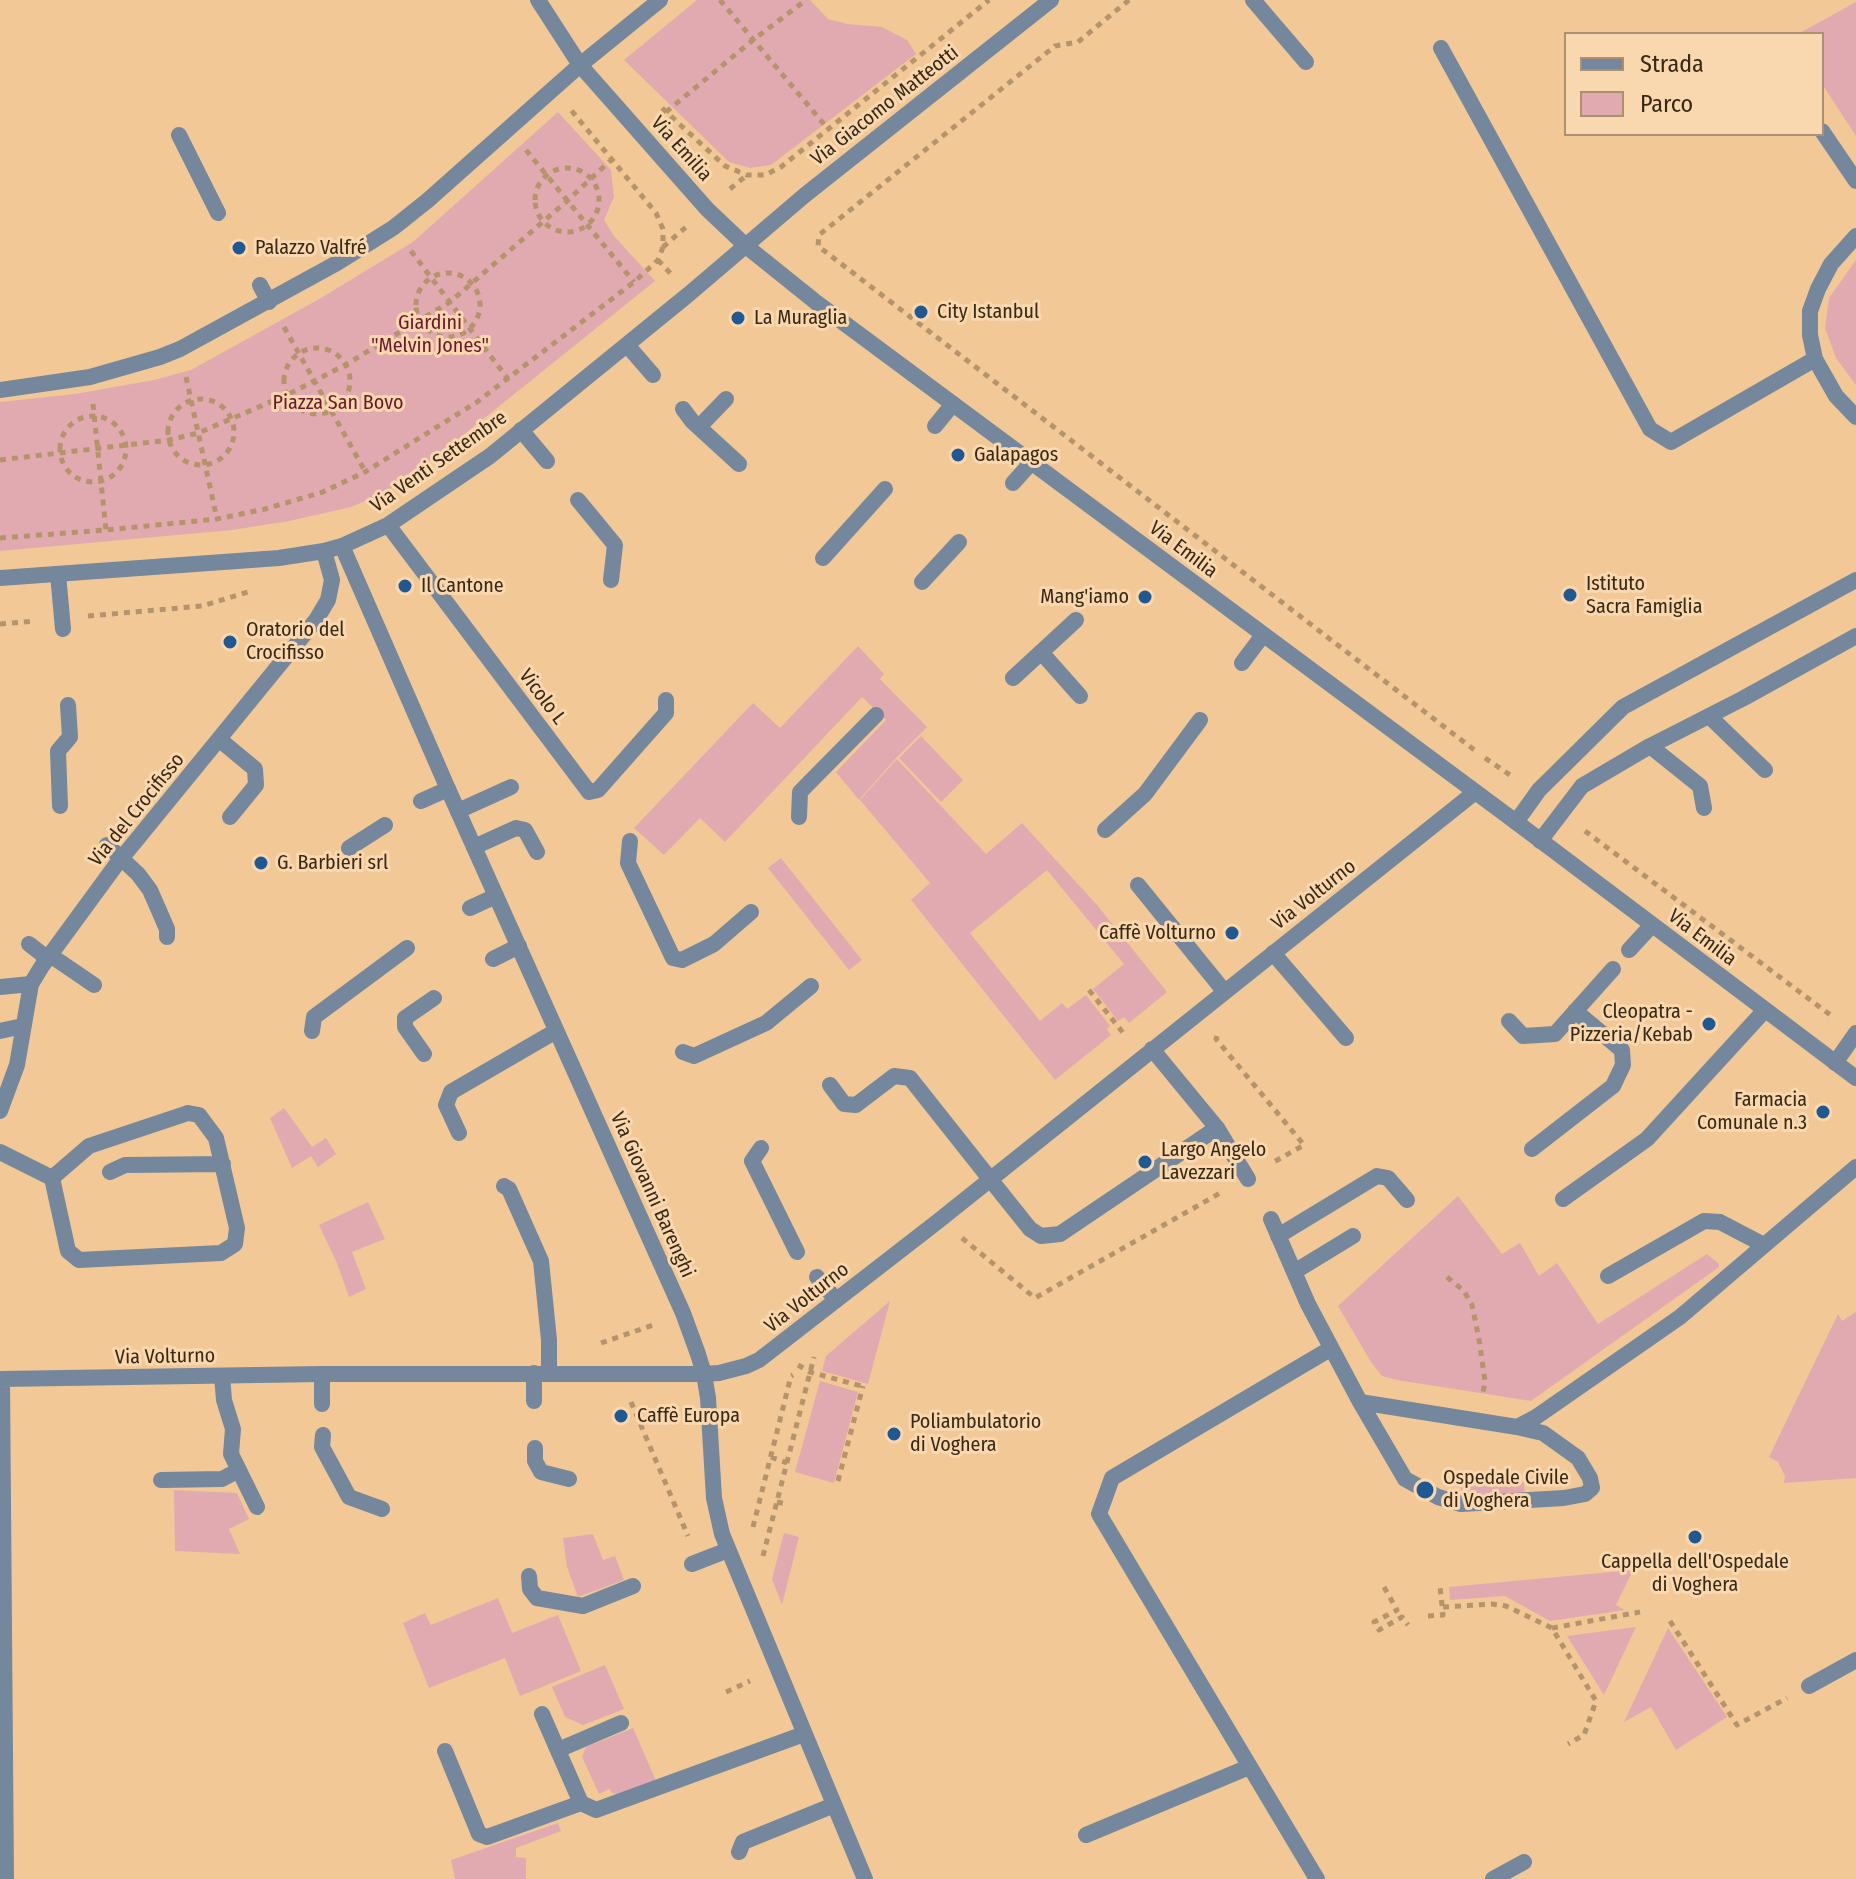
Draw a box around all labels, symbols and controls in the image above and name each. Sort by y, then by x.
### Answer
legend [1564,32,1824,136]
street label: Via Giacomo Matteotti [806,41,964,171]
text: Strada [1640,50,1704,78]
text: Parco [1640,90,1693,118]
street label: Via Emilia [646,111,716,187]
place label: Palazzo Valfré [255,236,367,260]
marker: Palazzo Valfré [230,239,248,257]
place label: City Istanbul [937,300,1039,324]
marker: City Istanbul [912,303,930,321]
place label: La Muraglia [754,306,847,330]
marker: La Muraglia [729,309,747,327]
park label: Giardini "Melvin Jones" [371,311,489,358]
park label: Piazza San Bovo [272,391,404,415]
street label: Via Venti Settembre [366,406,512,518]
place label: Galapagos [974,443,1058,467]
marker: Galapagos [949,446,967,464]
street label: Via Emilia [1144,517,1222,583]
place label: Istituto Sacra Famiglia [1586,572,1702,619]
place label: Il Cantone [421,574,504,598]
marker: Il Cantone [396,577,414,595]
place label: Mang'iamo [1040,585,1129,609]
marker: Istituto Sacra Famiglia [1561,586,1579,604]
marker: Mang'iamo [1136,588,1154,606]
place label: Oratorio del Crocifisso [246,618,345,665]
marker: Oratorio del Crocifisso [221,633,239,651]
street label: Vicolo L [513,665,571,729]
street label: Via del Crocifisso [84,749,190,871]
place label: G. Barbieri srl [277,851,388,875]
marker: G. Barbieri srl [252,854,270,872]
street label: Via Volturno [1267,855,1361,935]
street label: Via Emilia [1663,905,1741,971]
place label: Caffè Volturno [1099,921,1216,945]
marker: Caffè Volturno [1223,924,1241,942]
place label: Cleopatra - Pizzeria/Kebab [1570,1000,1693,1047]
marker: Cleopatra - Pizzeria/Kebab [1700,1015,1718,1033]
place label: Farmacia Comunale n.3 [1697,1088,1807,1135]
marker: Farmacia Comunale n.3 [1814,1103,1832,1121]
street label: Via Giovanni Barenghi [605,1109,699,1281]
place label: Largo Angelo Lavezzari [1161,1138,1266,1185]
marker: Largo Angelo Lavezzari [1136,1153,1154,1171]
street label: Via Volturno [760,1258,854,1338]
street label: Via Volturno [115,1344,215,1370]
place label: Caffè Europa [637,1404,740,1428]
marker: Caffè Europa [612,1407,630,1425]
place label: Poliambulatorio di Voghera [910,1410,1041,1457]
marker: Poliambulatorio di Voghera [885,1425,903,1443]
place label: Ospedale Civile di Voghera [1443,1466,1569,1513]
marker: Ospedale Civile di Voghera [1414,1479,1436,1501]
marker: Cappella dell'Ospedale di Voghera [1686,1528,1704,1546]
place label: Cappella dell'Ospedale di Voghera [1601,1550,1789,1597]

